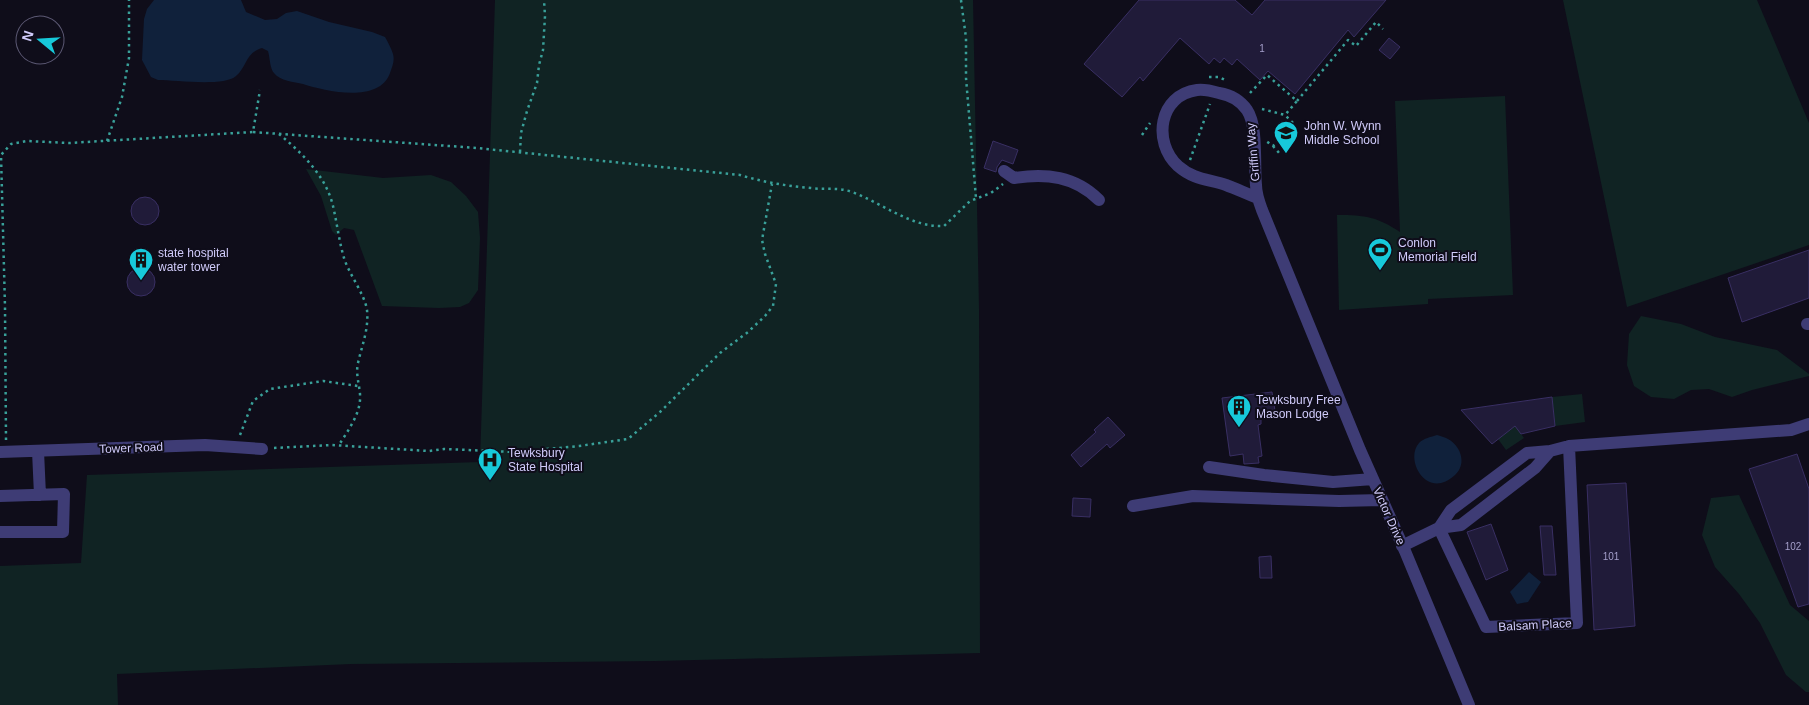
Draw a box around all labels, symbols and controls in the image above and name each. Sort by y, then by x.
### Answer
north arrow [15,15,65,65]
text: N [18,29,37,43]
house number: 1 [1259,43,1265,54]
place label: John W. Wynn Middle School [1304,119,1381,147]
school or university icon: John W. Wynn Middle School [1273,120,1299,154]
street label: Griffin Way [1243,122,1263,182]
place label: Conlon Memorial Field [1398,236,1477,264]
sports icon: Conlon Memorial Field [1367,237,1393,271]
place label: state hospital water tower [157,246,229,274]
building icon: state hospital water tower [128,247,154,281]
place label: Tewksbury Free Mason Lodge [1256,393,1341,421]
building icon: Tewksbury Free Mason Lodge [1226,394,1252,428]
street label: Tower Road [99,440,163,456]
place label: Tewksbury State Hospital [508,446,583,474]
hospital icon: Tewksbury State Hospital [477,447,503,481]
street label: Victor Drive [1370,485,1408,547]
house number: 102 [1785,541,1802,552]
house number: 101 [1603,551,1620,562]
street label: Balsam Place [1498,616,1572,634]

